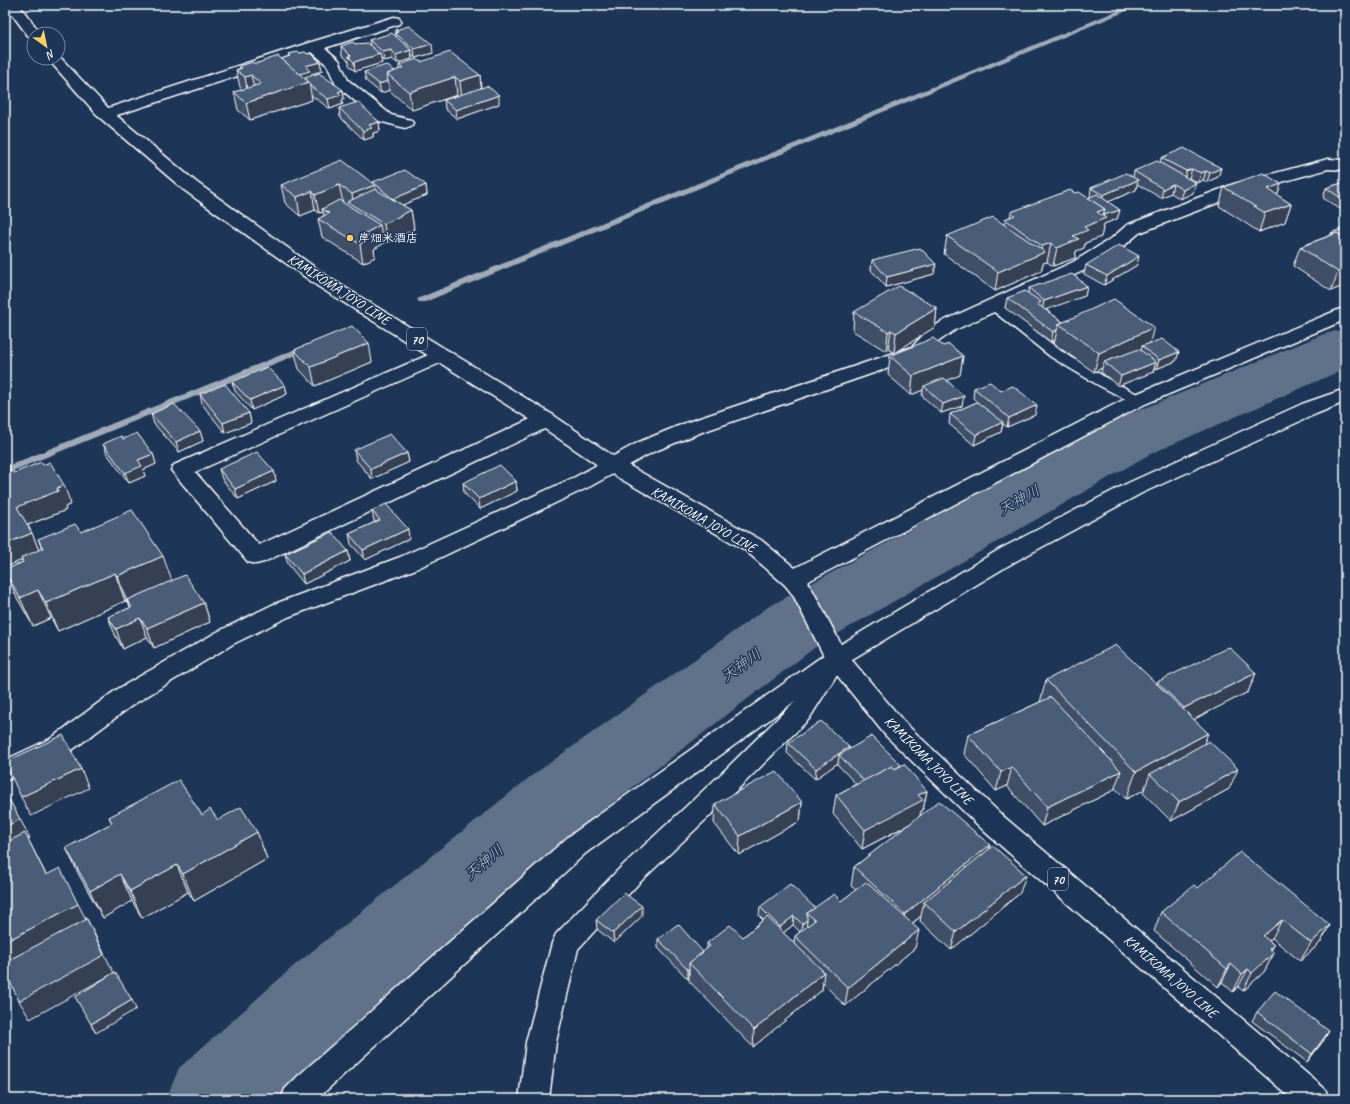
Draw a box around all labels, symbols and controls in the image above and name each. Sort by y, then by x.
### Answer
north arrow [26,26,66,66]
text: N [43,47,58,63]
place label: 岸畑米酒店 [358,230,418,246]
marker: 岸畑米酒店 [345,233,355,243]
street label: KAMIKOMA JOYO LINE [284,250,395,330]
road number: 70 [407,328,427,350]
water label: 天神川 [995,481,1044,520]
street label: KAMIKOMA JOYO LINE [648,483,761,558]
water label: 天神川 [718,644,765,686]
street label: KAMIKOMA JOYO LINE [881,713,978,810]
water label: 天神川 [461,841,508,884]
road number: 70 [1048,868,1068,890]
street label: KAMIKOMA JOYO LINE [1120,931,1223,1023]

